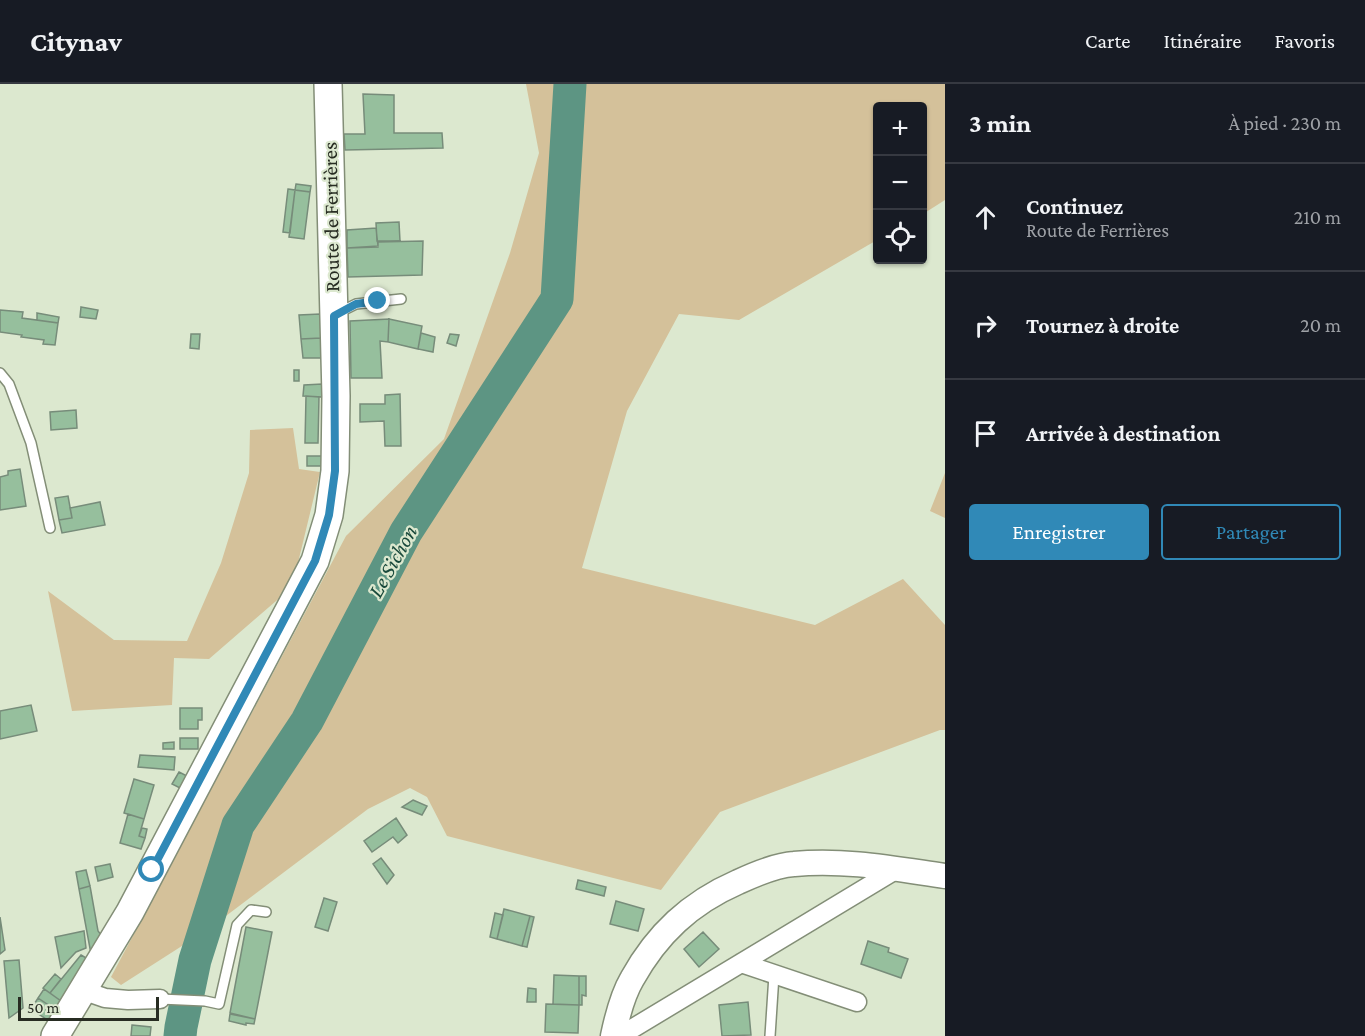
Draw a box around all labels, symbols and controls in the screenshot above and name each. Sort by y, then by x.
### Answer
text: Citynav [30,26,122,57]
text: Carte [1085,29,1131,53]
text: Itinéraire [1164,29,1241,53]
text: Favoris [1274,29,1335,53]
map controls [873,102,927,264]
button: + [873,102,927,156]
text: 3 min [969,109,1031,138]
text: À pied · 230 m [1228,112,1341,134]
street label: Route de Ferrières [318,142,344,292]
button: − [873,156,927,210]
text: Continuez [1026,194,1123,219]
icon: ahead [969,201,1002,234]
text: 210 m [1294,206,1341,228]
button: locate [873,210,927,264]
text: Route de Ferrières [1026,219,1169,241]
route end [364,287,390,313]
icon: right [969,309,1002,342]
text: Tournez à droite [1026,313,1179,338]
text: 20 m [1300,314,1341,336]
icon: arrive [969,417,1002,450]
text: Arrivée à destination [1026,421,1220,446]
button: Enregistrer [969,504,1149,560]
button: Partager [1161,504,1341,560]
water label: Le Sichon [362,521,422,602]
route start [138,856,164,882]
scale bar [18,994,159,1022]
text: 50 m [27,999,59,1016]

